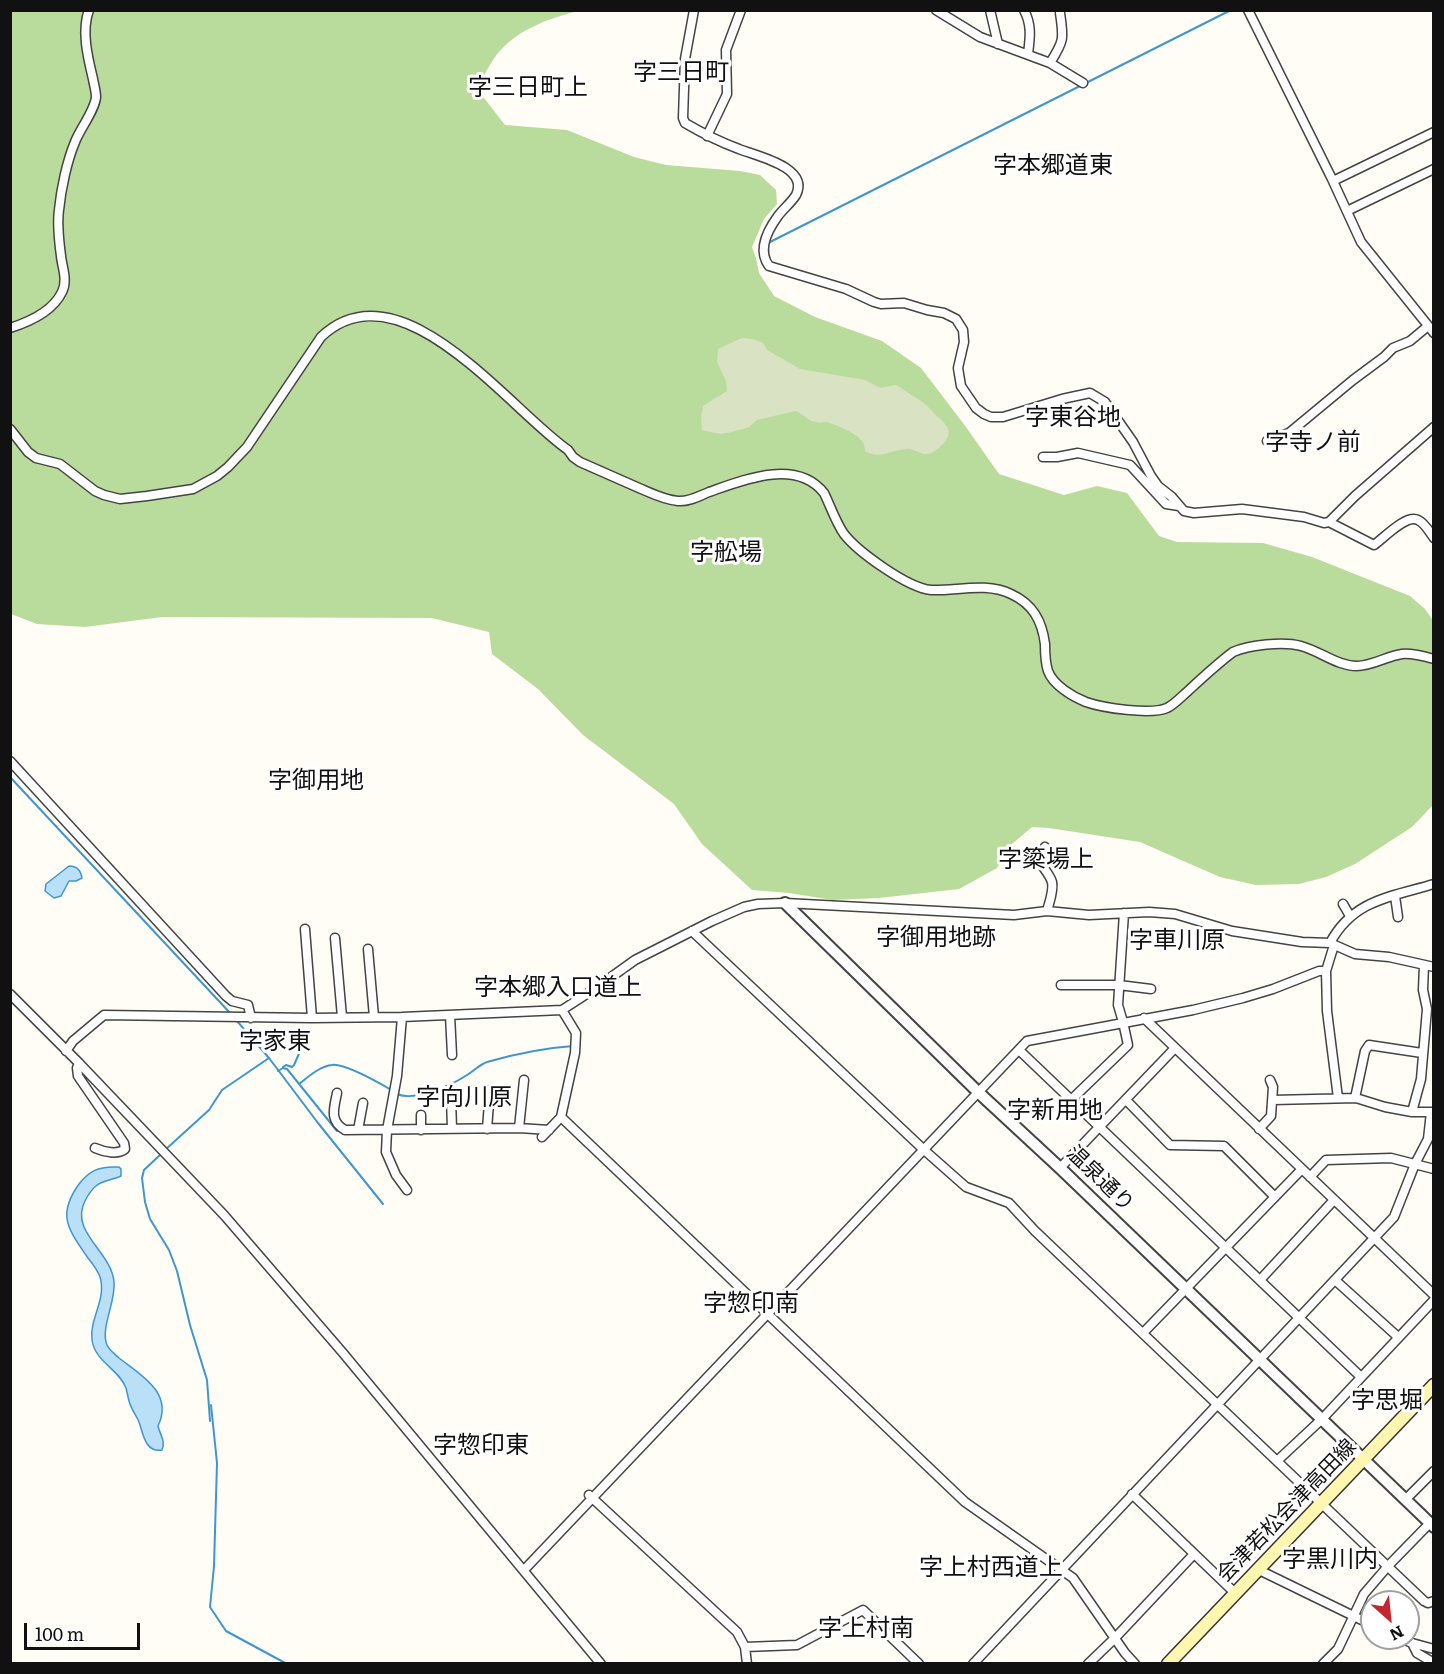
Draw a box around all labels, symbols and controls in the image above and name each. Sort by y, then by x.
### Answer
district label: 字三日町 [633,59,729,87]
district label: 字三日町上 [468,74,588,102]
district label: 字本郷道東 [993,152,1113,180]
district label: 字東谷地 [1025,404,1121,432]
district label: 字寺ノ前 [1265,429,1361,457]
district label: 字舩場 [690,539,762,567]
district label: 字御用地 [268,767,364,795]
district label: 字簗場上 [998,846,1094,874]
district label: 字御用地跡 [876,924,996,952]
district label: 字車川原 [1129,927,1225,955]
district label: 字本郷入口道上 [474,974,642,1002]
district label: 字家東 [239,1028,311,1056]
district label: 字向川原 [416,1084,512,1112]
district label: 字新用地 [1007,1097,1103,1125]
street label: 温泉通り [1061,1141,1139,1217]
district label: 字惣印南 [703,1290,799,1318]
district label: 字思堀 [1351,1387,1423,1415]
district label: 字惣印東 [433,1432,529,1460]
street label: 会津若松会津高田線 [1212,1434,1362,1588]
district label: 字黒川内 [1282,1546,1378,1574]
district label: 字上村西道上 [919,1554,1063,1582]
north arrow [1360,1590,1420,1650]
scale bar [27,1611,142,1649]
district label: 字上村南 [818,1615,914,1643]
text: 100 m [35,1620,84,1647]
text: N [1386,1621,1409,1648]

